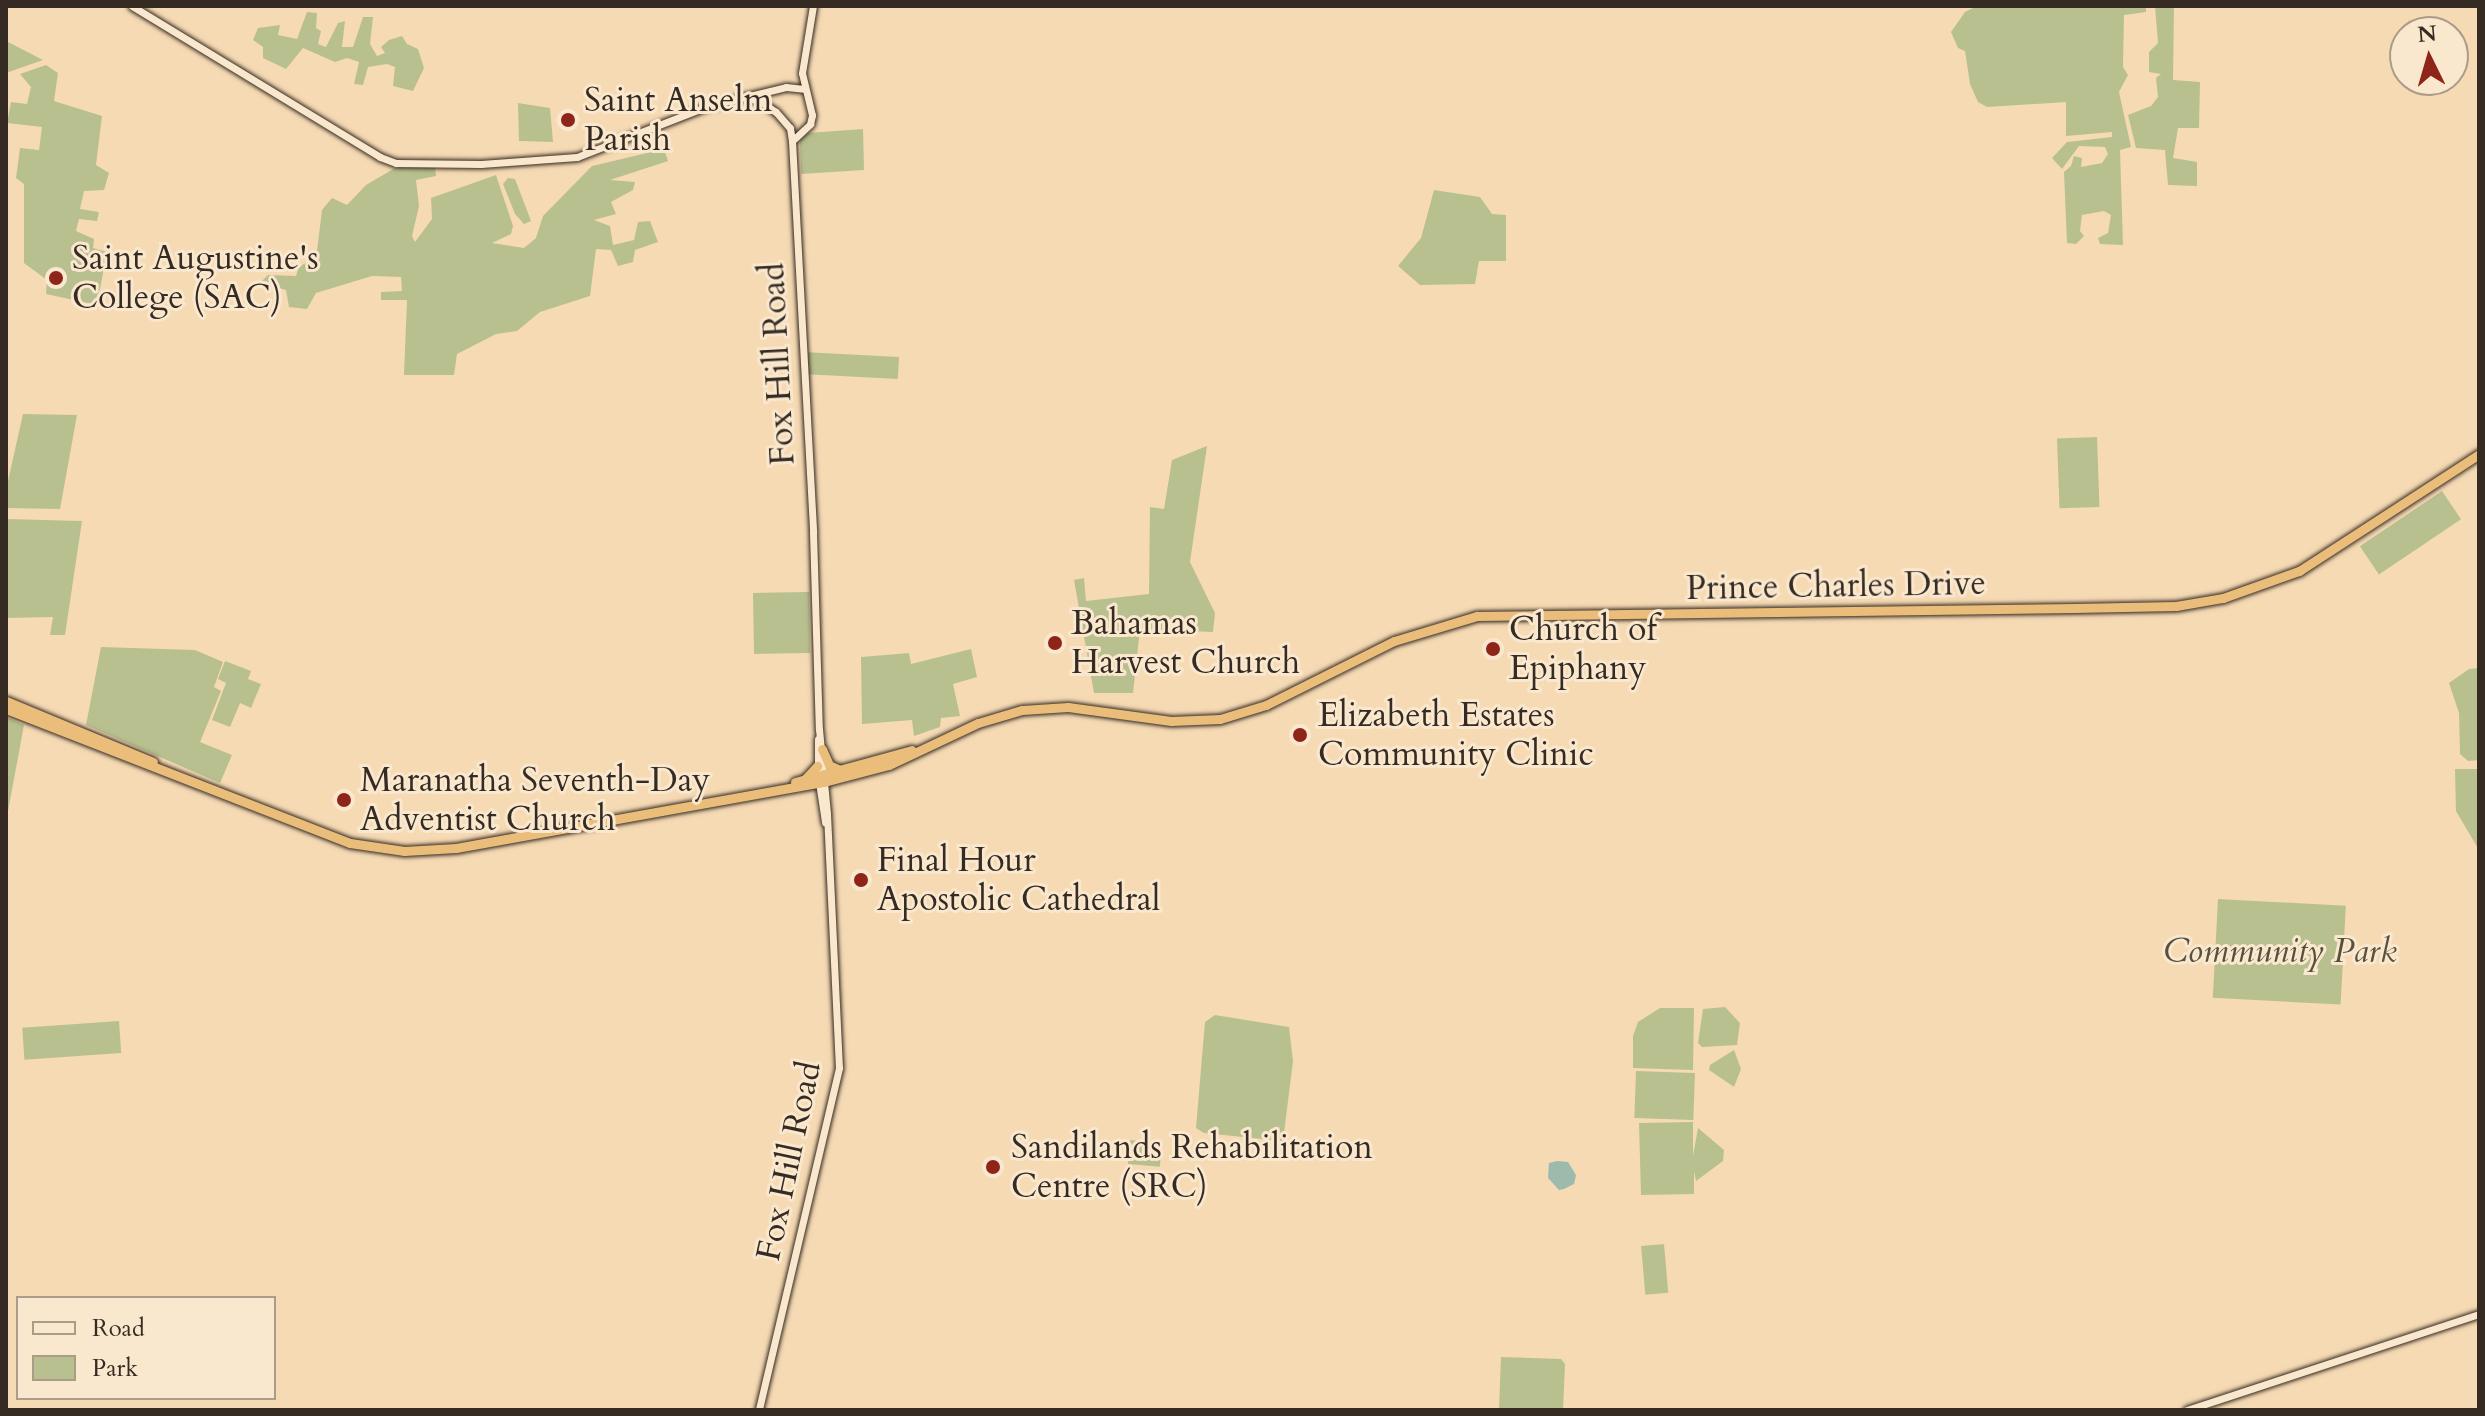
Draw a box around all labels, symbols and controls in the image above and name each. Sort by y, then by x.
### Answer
north arrow [2389,16,2469,96]
text: N [2416,18,2438,50]
place label: Saint Anselm Parish [584,80,772,160]
marker: Saint Anselm Parish [559,111,577,129]
place label: Saint Augustine's College (SAC) [72,238,319,318]
street label: Fox Hill Road [752,262,804,466]
marker: Saint Augustine's College (SAC) [47,269,65,287]
street label: Prince Charles Drive [1686,563,1986,609]
place label: Bahamas Harvest Church [1071,603,1300,682]
place label: Church of Epiphany [1509,609,1657,688]
marker: Bahamas Harvest Church [1046,634,1064,652]
marker: Church of Epiphany [1484,640,1502,658]
place label: Elizabeth Estates Community Clinic [1318,695,1594,774]
marker: Elizabeth Estates Community Clinic [1289,724,1311,746]
place label: Maranatha Seventh-Day Adventist Church [360,760,710,840]
marker: Maranatha Seventh-Day Adventist Church [335,791,353,809]
place label: Final Hour Apostolic Cathedral [877,840,1160,920]
marker: Final Hour Apostolic Cathedral [852,871,870,889]
park label: Community Park [2163,932,2397,972]
street label: Fox Hill Road [748,1058,830,1264]
place label: Sandilands Rehabilitation Centre (SRC) [1011,1127,1373,1206]
marker: Sandilands Rehabilitation Centre (SRC) [982,1156,1004,1178]
legend [16,1296,276,1400]
text: Road [92,1312,145,1345]
text: Park [92,1352,138,1385]

